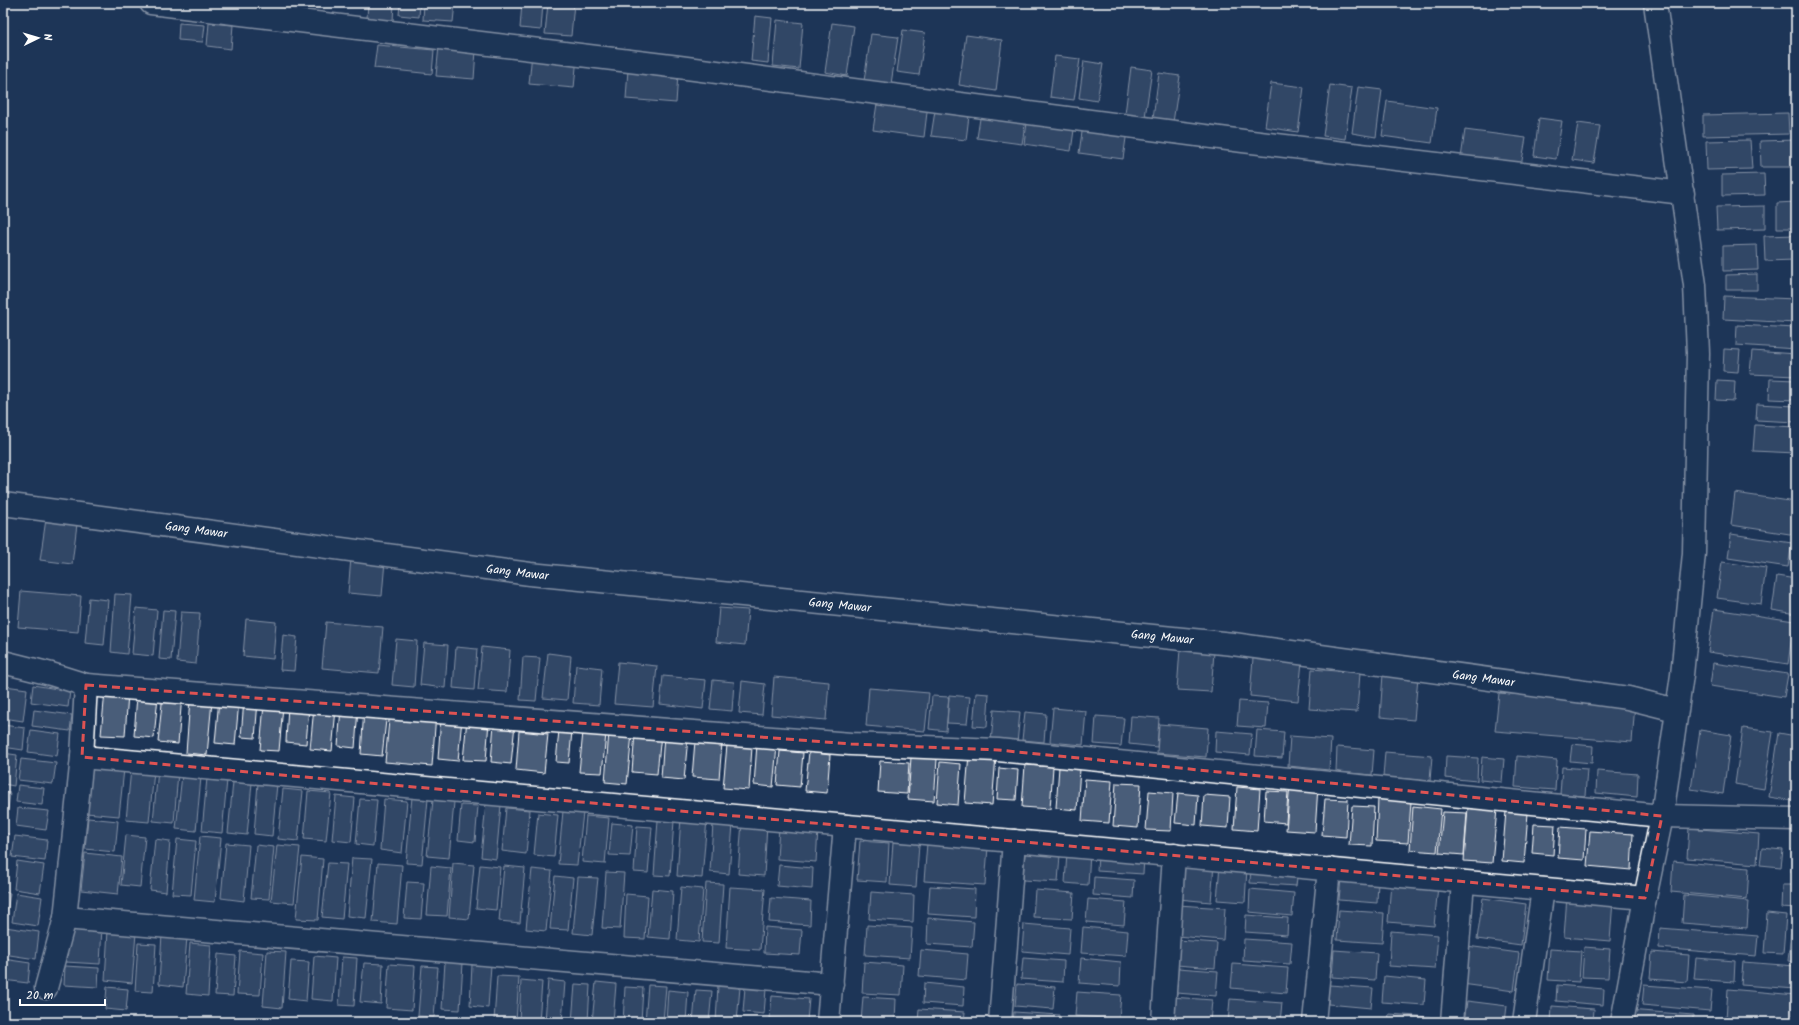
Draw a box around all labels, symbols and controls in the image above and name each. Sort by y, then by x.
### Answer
north arrow [18,18,58,58]
text: N [38,33,56,42]
street label: Gang Mawar [164,516,230,543]
street label: Gang Mawar [485,559,551,585]
street label: Gang Mawar [808,592,873,618]
street label: Gang Mawar [1130,624,1195,650]
street label: Gang Mawar [1451,665,1517,692]
scale bar [20,981,105,1007]
text: 20 m [26,986,54,1005]

